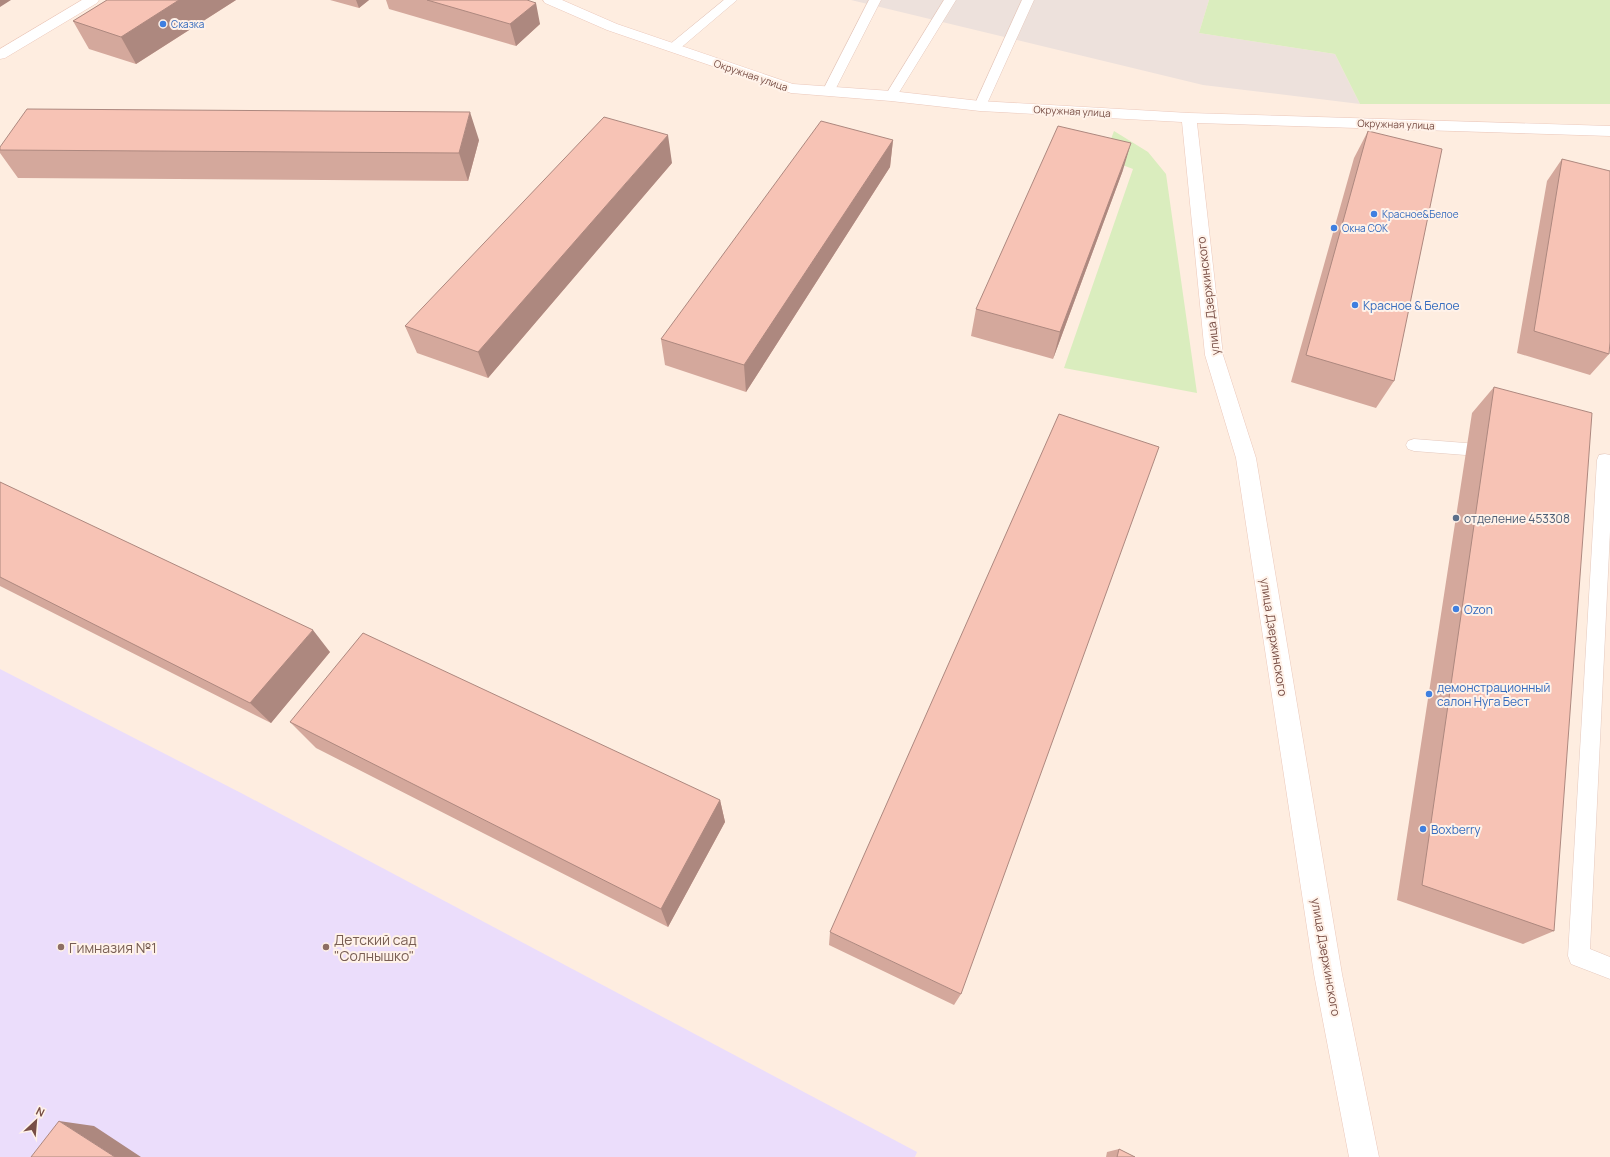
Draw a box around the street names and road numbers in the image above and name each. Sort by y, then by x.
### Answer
street label: Окружная улица [712,56,790,94]
street label: Окружная улица [1033,102,1111,120]
street label: Окружная улица [1357,116,1435,132]
street label: улица Дзержинского [1192,236,1224,356]
street label: улица Дзержинского [1256,577,1292,697]
street label: улица Дзержинского [1307,897,1345,1017]

